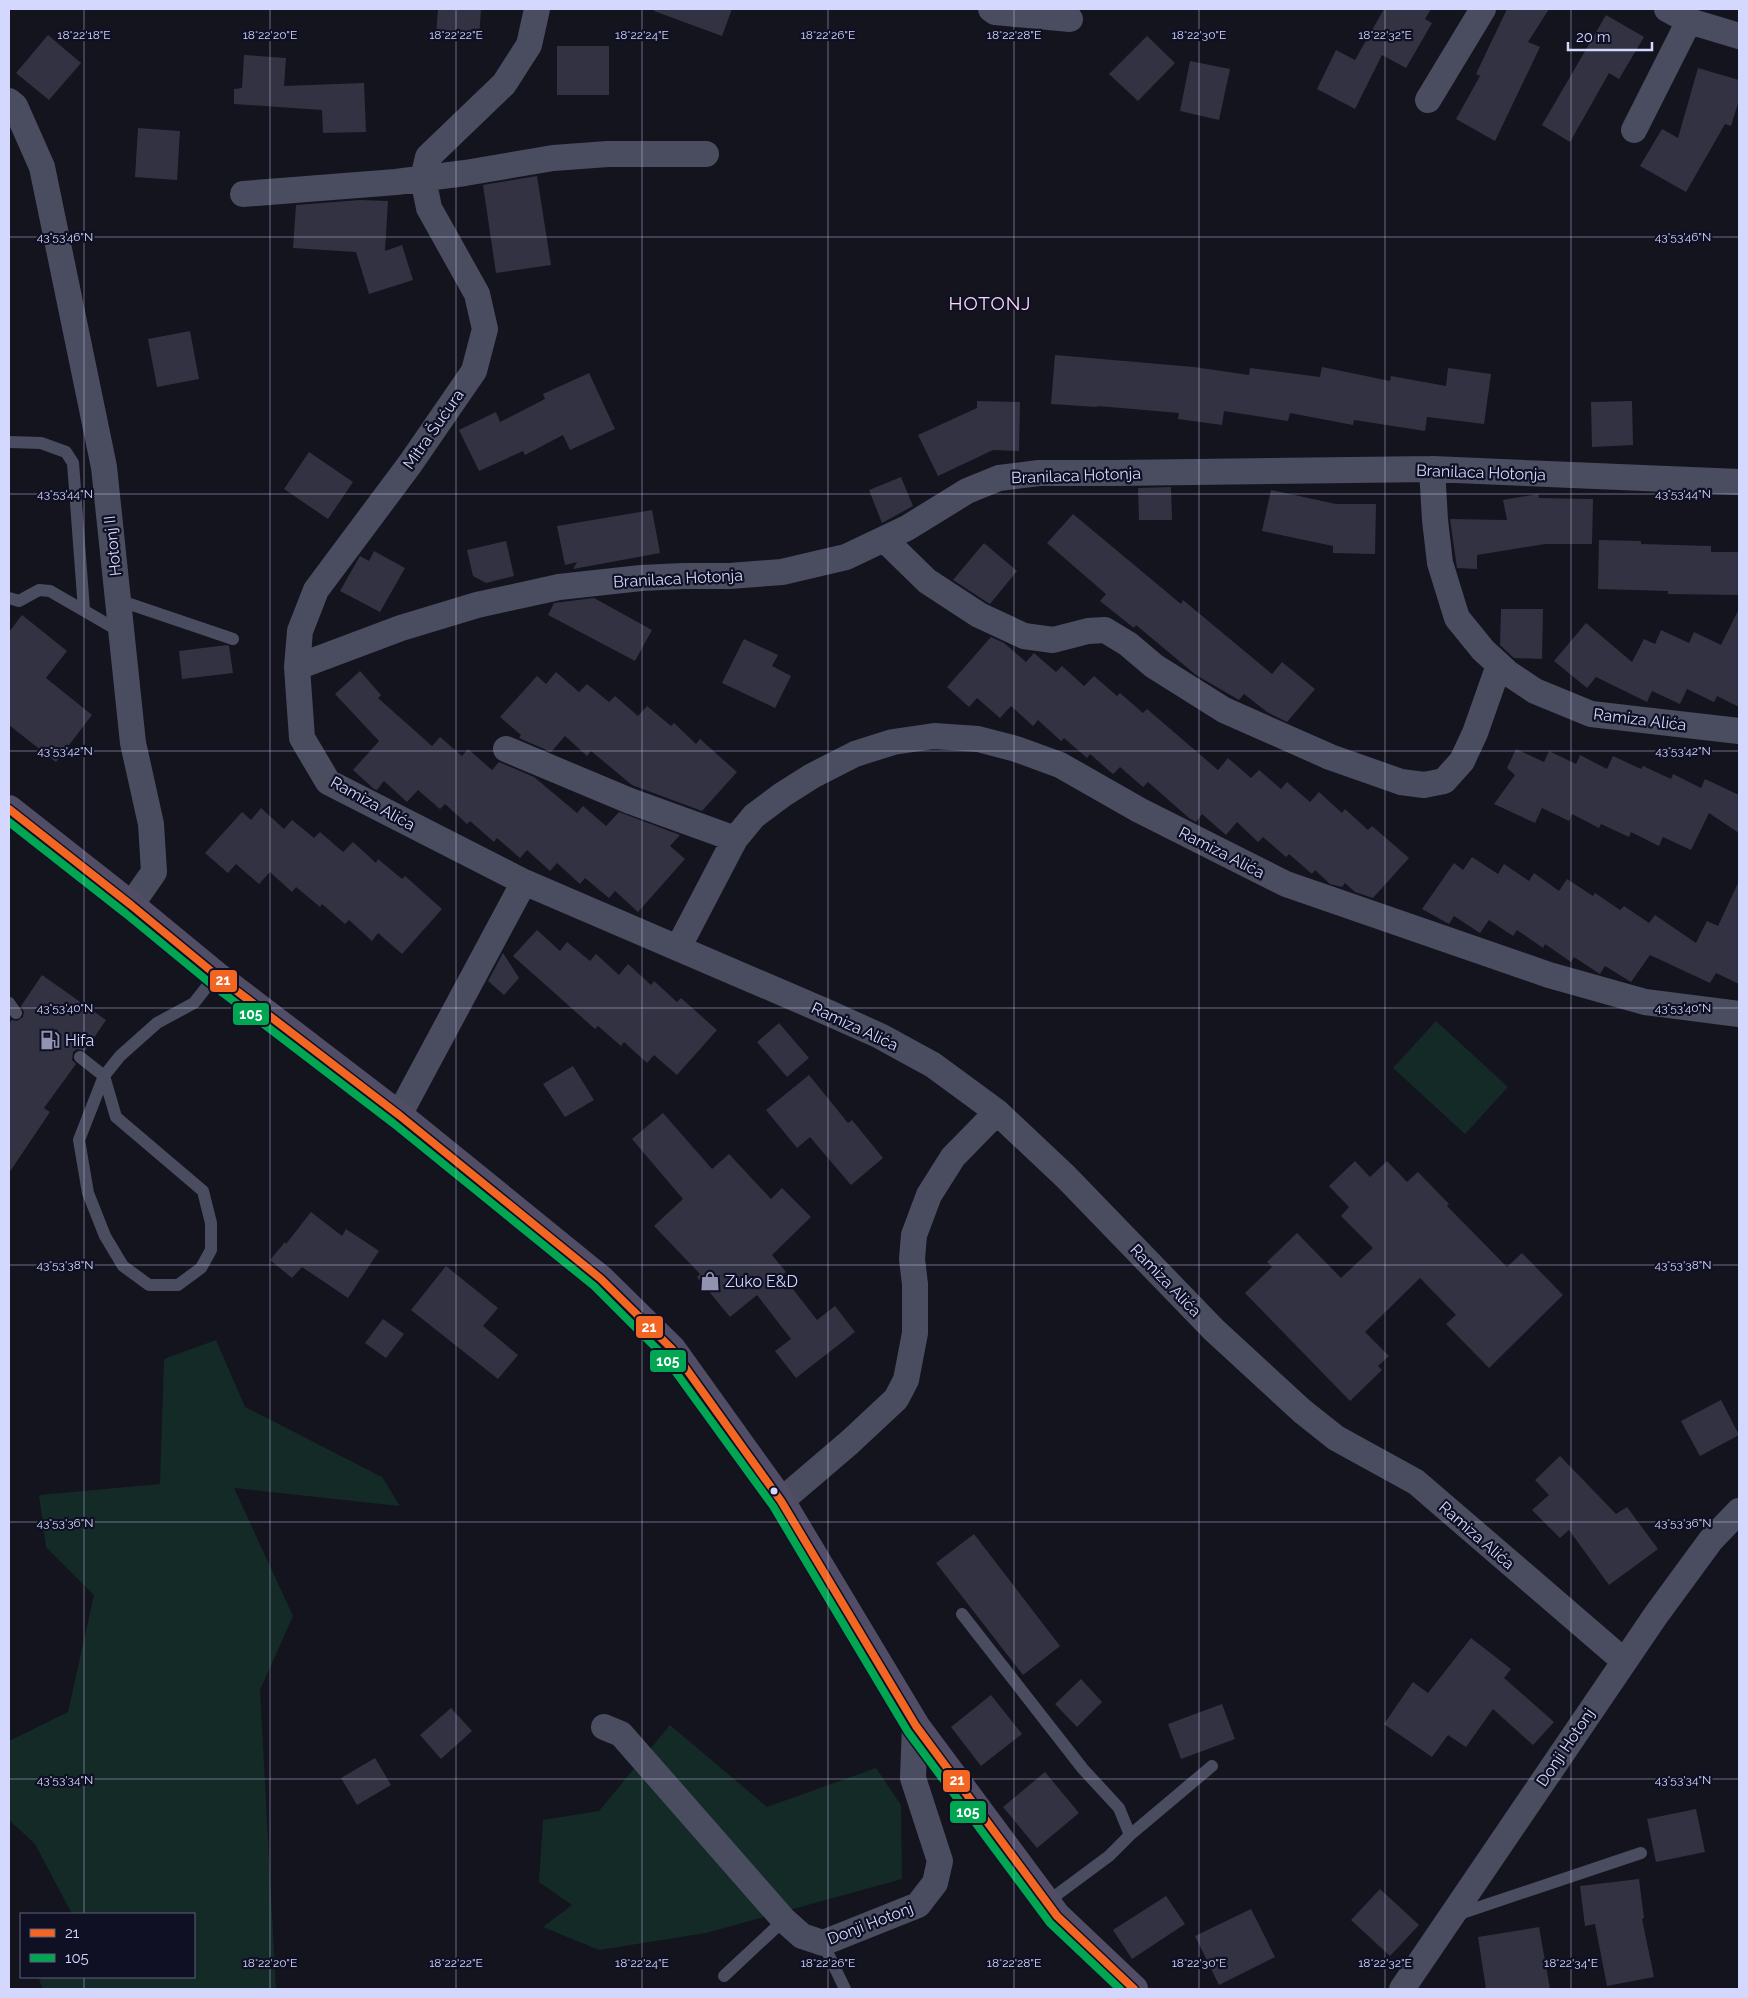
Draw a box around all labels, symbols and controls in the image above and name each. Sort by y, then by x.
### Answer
scale bar [1568,20,1652,52]
text: 18°22'18"E [57,28,111,42]
text: 18°22'20"E [243,28,297,42]
text: 18°22'22"E [429,28,483,42]
text: 18°22'24"E [615,28,669,42]
text: 18°22'26"E [801,28,855,42]
text: 18°22'28"E [987,28,1041,42]
text: 18°22'30"E [1172,28,1226,42]
text: 18°22'32"E [1358,28,1412,42]
text: 20 m [1576,28,1611,46]
text: 43°53'46"N [37,230,93,244]
text: 43°53'46"N [1655,230,1711,244]
district label: HOTONJ [948,292,1032,314]
street label: Mitra Šućura [398,385,468,473]
street label: Branilaca Hotonja [1416,461,1546,484]
street label: Branilaca Hotonja [1011,464,1141,487]
text: 43°53'44"N [37,487,93,501]
text: 43°53'44"N [1655,487,1711,501]
street label: Hotonj II [100,515,125,577]
street label: Branilaca Hotonja [613,566,743,591]
street label: Ramiza Alića [1592,704,1688,735]
text: 43°53'42"N [37,744,93,758]
text: 43°53'42"N [1655,744,1711,758]
street label: Ramiza Alića [327,772,418,834]
street label: Ramiza Alića [1176,823,1268,882]
line badge: 21 [209,969,238,993]
text: 21 [216,972,230,988]
street label: Ramiza Alića [808,998,901,1055]
text: 43°53'40"N [37,1001,93,1015]
text: 43°53'40"N [1655,1001,1711,1015]
line badge: 105 [232,1002,270,1026]
text: 105 [239,1006,263,1022]
fuel station icon: Hifa [39,1029,61,1051]
place label: Hifa [65,1031,94,1050]
street label: Ramiza Alića [1126,1240,1205,1321]
text: 43°53'38"N [36,1258,94,1272]
text: 43°53'38"N [1654,1258,1712,1272]
shop icon: Zuko E&D [699,1270,721,1292]
place label: Zuko E&D [725,1272,798,1291]
line badge: 21 [635,1315,664,1339]
text: 21 [642,1319,656,1335]
line badge: 105 [649,1349,687,1373]
text: 105 [656,1353,680,1369]
unlabelled marker [769,1486,779,1496]
street label: Ramiza Alića [1435,1498,1518,1573]
text: 43°53'36"N [36,1516,94,1530]
text: 43°53'36"N [1654,1516,1712,1530]
street label: Donji Hotonj [1532,1705,1599,1790]
line badge: 21 [942,1769,971,1793]
text: 21 [950,1772,964,1788]
text: 43°53'34"N [37,1773,93,1787]
text: 43°53'34"N [1655,1773,1711,1787]
line badge: 105 [949,1800,987,1824]
text: 105 [956,1804,980,1820]
street label: Donji Hotonj [825,1898,916,1948]
legend [20,1913,195,1978]
text: 21 [65,1924,80,1942]
text: 105 [65,1949,89,1967]
text: 18°22'20"E [243,1956,297,1970]
text: 18°22'22"E [429,1956,483,1970]
text: 18°22'24"E [615,1956,669,1970]
text: 18°22'26"E [801,1956,855,1970]
text: 18°22'28"E [987,1956,1041,1970]
text: 18°22'30"E [1172,1956,1226,1970]
text: 18°22'32"E [1358,1956,1412,1970]
text: 18°22'34"E [1544,1956,1598,1970]

